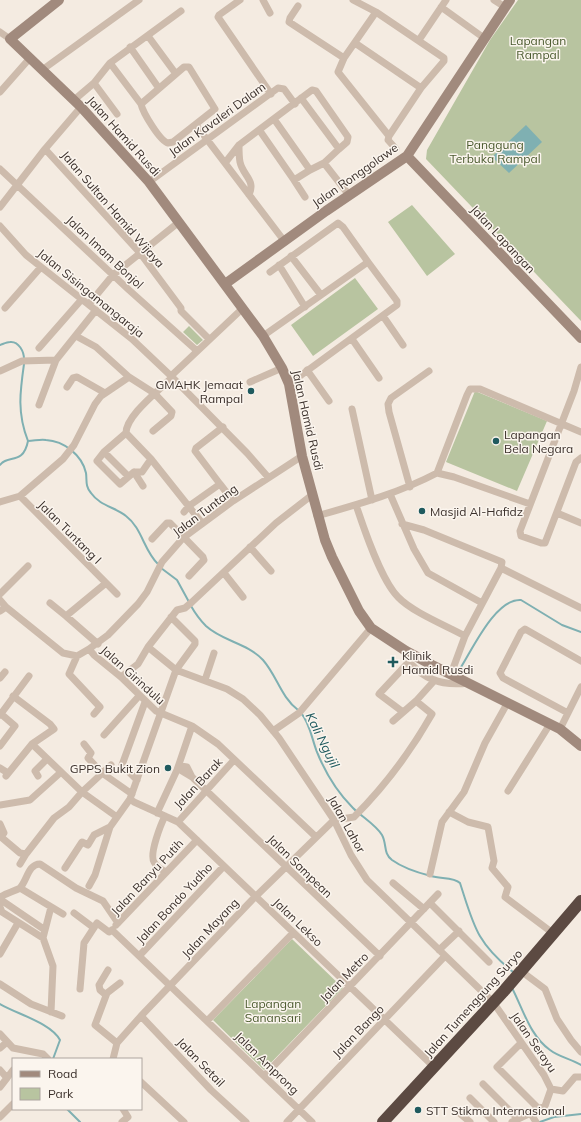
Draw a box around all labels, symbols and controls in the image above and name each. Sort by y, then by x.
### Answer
park label: Lapangan Rampal [510,33,566,62]
street label: Jalan Kavaleri Dalam [166,79,268,159]
street label: Jalan Hamid Rusdi [84,93,164,179]
park label: Panggung Terbuka Rampal [449,137,541,166]
street label: Jalan Ronggolawe [309,140,401,210]
street label: Jalan Sultan Hamid Wijaya [58,147,168,271]
street label: Jalan Lapangan [468,202,538,276]
street label: Jalan Imam Bonjol [63,212,147,292]
street label: Jalan Sisingamangaraja [35,245,147,341]
street label: Jalan Hamid Rusdi [289,368,327,472]
place label: GMAHK Jemaat Rampal [156,377,243,406]
marker: GMAHK Jemaat Rampal [246,386,256,396]
place label: Lapangan Bela Negara [504,427,573,456]
marker: Lapangan Bela Negara [491,436,501,446]
street label: Jalan Tuntang [170,481,240,539]
street label: Jalan Tuntang I [35,497,105,567]
place label: Masjid Al-Hafidz [430,504,523,519]
marker: Masjid Al-Hafidz [417,506,427,516]
street label: Jalan Girindulu [98,642,168,708]
place label: Klinik Hamid Rusdi [402,648,473,677]
marker: Klinik Hamid Rusdi [387,656,399,668]
water label: Kali Ngujil [303,710,344,771]
street label: Jalan Barak [171,754,226,812]
place label: GPPS Bukit Zion [70,761,160,776]
marker: GPPS Bukit Zion [163,763,173,773]
street label: Jalan Lahor [325,793,369,856]
street label: Jalan Sampean [264,831,336,901]
street label: Jalan Banyu Putih [108,836,186,918]
street label: Jalan Bondo Yudho [133,859,215,947]
street label: Jalan Mayang [178,895,242,961]
street label: Jalan Lekso [270,895,326,949]
street label: Jalan Tumenggung Suryo [421,946,525,1060]
street label: Jalan Metro [317,949,372,1005]
park label: Lapangan Sanansari [245,996,301,1025]
street label: Jalan Bango [329,1001,387,1061]
street label: Jalan Serayu [508,1009,560,1075]
street label: Jalan Amprong [232,1029,302,1097]
street label: Jalan Setail [174,1034,228,1090]
legend [12,1058,142,1110]
text: Road [48,1066,77,1081]
text: Park [48,1086,74,1101]
place label: STT Stikma Internasional [426,1103,565,1118]
marker: STT Stikma Internasional [413,1105,423,1115]

